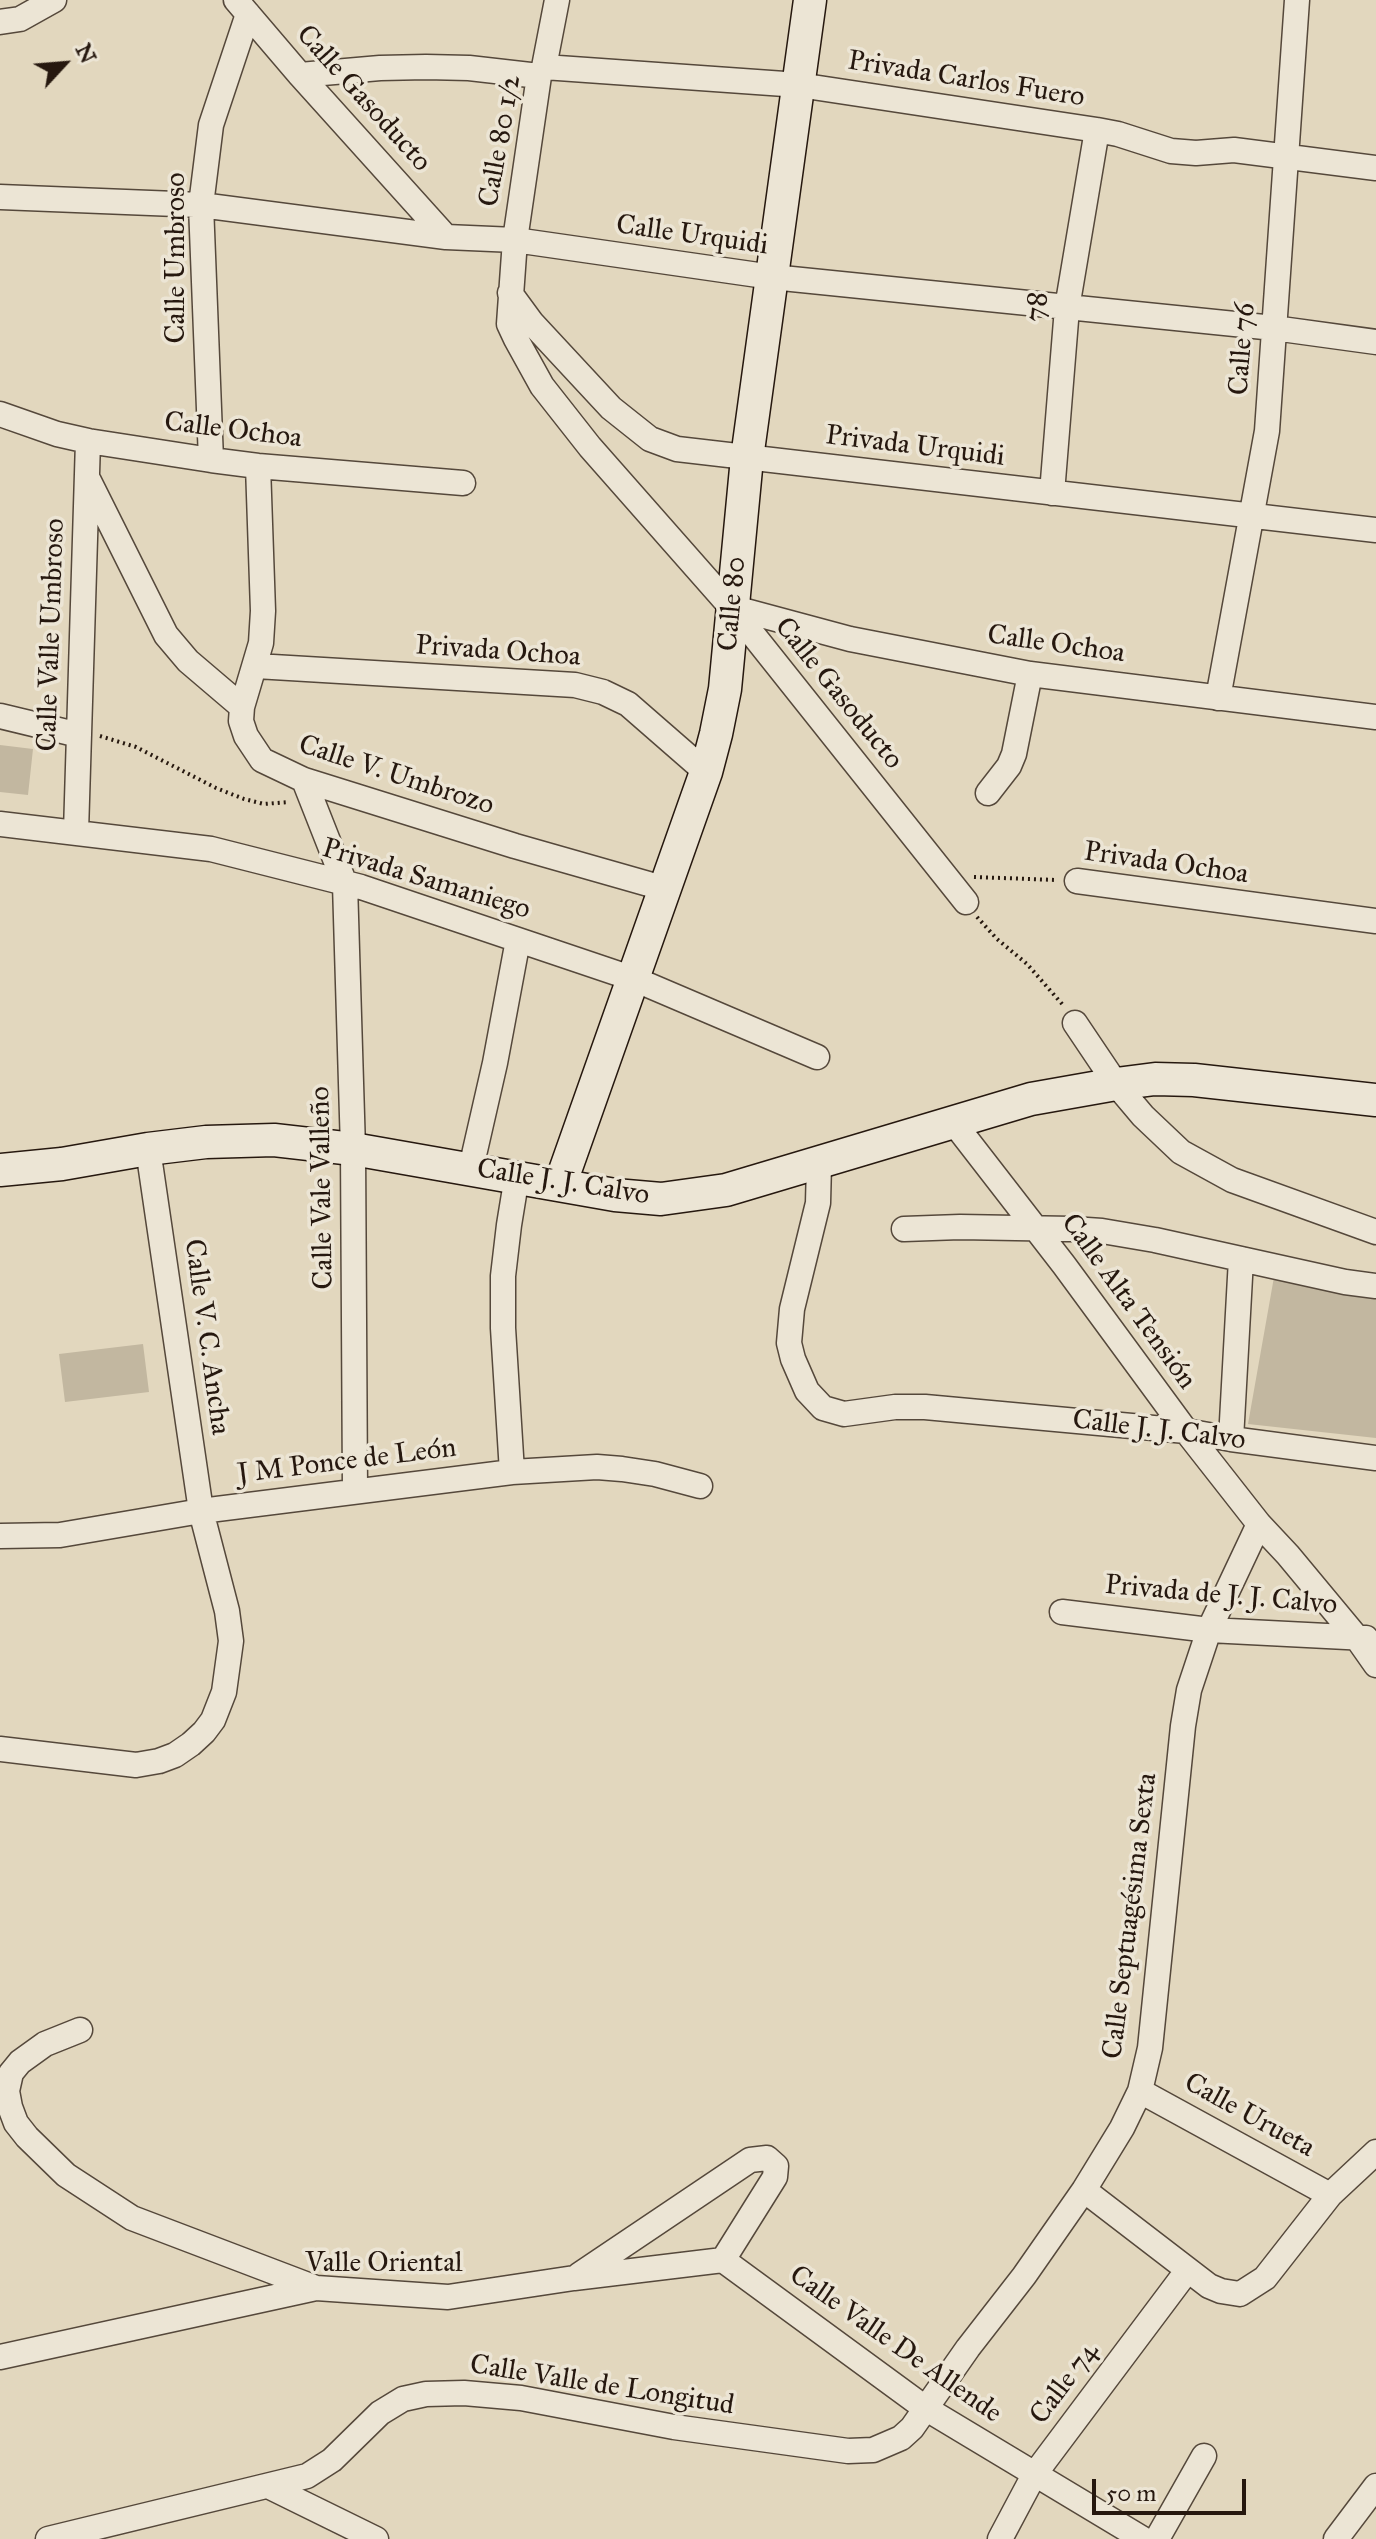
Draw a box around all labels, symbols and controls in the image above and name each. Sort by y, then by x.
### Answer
street label: Calle Gasoducto [288,19,438,179]
north arrow [24,24,104,104]
text: N [70,39,102,68]
street label: Privada Carlos Fuero [845,45,1087,115]
street label: Calle 80 1/2 [473,72,529,210]
street label: Calle Umbroso [160,172,194,344]
street label: Calle Urquidi [614,209,770,263]
street label: 78 [1020,290,1056,324]
street label: Calle 76 [1223,302,1263,396]
street label: Calle Ochoa [162,406,304,456]
street label: Privada Urquidi [823,419,1007,475]
street label: Calle Valle Umbroso [31,518,73,752]
street label: Calle 80 [712,555,754,653]
street label: Calle Gasoducto [767,611,909,777]
street label: Calle Ochoa [985,619,1127,671]
street label: Privada Ochoa [414,629,582,675]
street label: Calle V. Umbrozo [294,729,498,823]
street label: Privada Samaniego [318,832,534,928]
street label: Privada Ochoa [1082,836,1250,892]
street label: Calle Vale Valleño [304,1086,342,1290]
street label: Calle J. J. Calvo [474,1153,652,1213]
street label: Calle Alta Tensión [1053,1208,1203,1396]
street label: Calle V. C. Ancha [176,1237,236,1437]
street label: Calle J. J. Calvo [1071,1404,1247,1458]
street label: J M Ponce de León [236,1432,458,1492]
street label: Privada de J. J. Calvo [1103,1569,1339,1623]
street label: Calle Septuagésima Sexta [1097,1771,1165,2061]
street label: Calle Urueta [1178,2066,1320,2166]
street label: Valle Oriental [305,2247,463,2281]
street label: Calle Valle De Allende [782,2259,1008,2431]
street label: Calle 74 [1023,2337,1107,2431]
street label: Calle Valle de Longitud [468,2349,736,2423]
scale bar [1096,2463,1250,2513]
text: 50 m [1106,2478,1156,2508]

